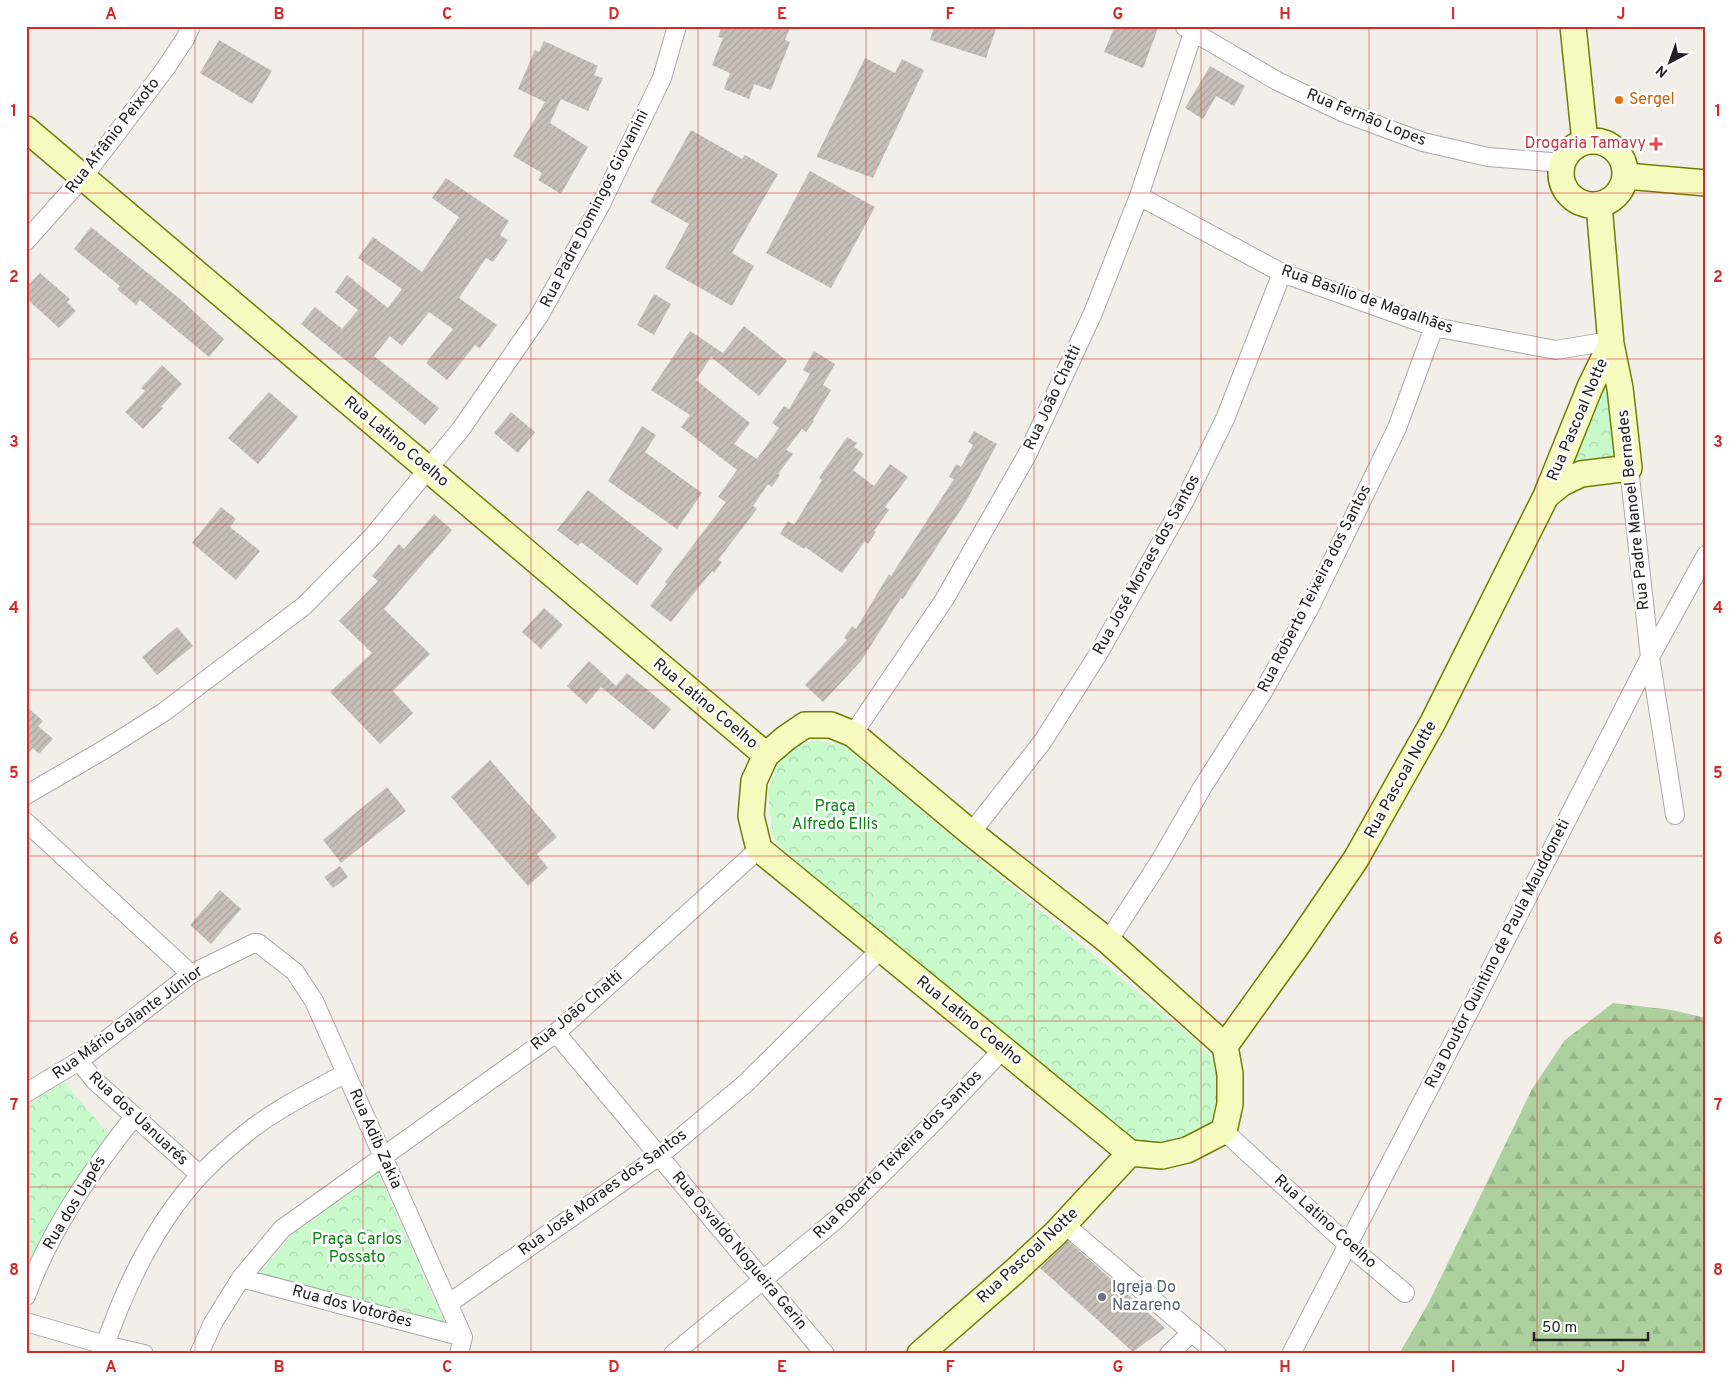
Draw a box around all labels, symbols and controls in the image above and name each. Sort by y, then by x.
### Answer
text: A [105,5,117,25]
text: B [273,5,285,25]
text: C [442,5,452,25]
text: D [608,5,620,25]
text: E [777,5,787,25]
text: F [945,5,955,25]
text: G [1113,5,1123,25]
text: H [1279,5,1291,25]
text: I [1451,5,1455,25]
text: J [1617,5,1625,25]
north arrow [1644,38,1694,88]
text: N [1653,61,1672,80]
street label: Rua Afrânio Peixoto [62,74,164,198]
street label: Rua Fernão Lopes [1303,85,1429,151]
place label: Sergel [1629,90,1675,110]
marker: Sergel [1613,94,1625,106]
text: 1 [11,102,17,122]
text: 1 [1715,102,1721,122]
street label: Rua Padre Domingos Giovanini [536,107,654,311]
place label: Drogaria Tamavy [1524,134,1646,154]
marker: Drogaria Tamavy [1650,138,1662,150]
street label: Rua Basílio de Magalhães [1278,261,1456,339]
text: 2 [9,268,19,288]
text: 2 [1713,268,1723,288]
street label: Rua João Chatti [1020,342,1086,454]
street label: Rua Pascoal Notte [1543,356,1613,484]
street label: Rua Latino Coelho [339,392,453,492]
street label: Rua Padre Manoel Bernades [1614,409,1654,611]
text: 3 [9,433,19,453]
text: 3 [1713,433,1723,453]
street label: Rua José Moraes dos Santos [1089,471,1205,659]
street label: Rua Roberto Teixeira dos Santos [1254,482,1376,696]
text: 4 [9,599,19,619]
text: 4 [1713,599,1723,619]
street label: Rua Latino Coelho [648,654,762,754]
street label: Rua Pascoal Notte [1360,718,1442,842]
text: 5 [9,764,19,784]
text: 5 [1713,764,1723,784]
park label: Praça Alfredo Ellis [792,797,878,835]
street label: Rua Doutor Quintino de Paula Mauddoneti [1421,816,1575,1092]
text: 6 [9,930,19,950]
text: 6 [1713,930,1723,950]
street label: Rua Mário Galante Júnior [49,962,207,1084]
street label: Rua João Chatti [527,967,627,1055]
street label: Rua Latino Coelho [912,972,1026,1070]
street label: Rua Roberto Teixeira dos Santos [809,1066,987,1244]
street label: Rua dos Uanuarés [84,1068,192,1170]
street label: Rua Adib Zakia [344,1086,406,1192]
text: 7 [10,1096,18,1116]
text: 7 [1714,1096,1722,1116]
street label: Rua José Moraes dos Santos [515,1125,691,1261]
street label: Rua dos Uapés [39,1153,111,1253]
street label: Rua Osvaldo Nogueira Gerin [667,1168,811,1334]
street label: Rua Latino Coelho [1270,1171,1380,1273]
street label: Rua Pascoal Notte [973,1204,1083,1308]
park label: Praça Carlos Possato [312,1230,402,1268]
text: 8 [9,1261,19,1281]
text: 8 [1713,1261,1723,1281]
place label: Igreja Do Nazareno [1112,1278,1181,1316]
street label: Rua dos Votorões [290,1281,414,1333]
marker: Igreja Do Nazareno [1096,1291,1108,1303]
scale bar [1534,1310,1648,1342]
text: 50 m [1542,1319,1577,1338]
text: A [105,1358,117,1378]
text: B [273,1358,285,1378]
text: C [442,1358,452,1378]
text: D [608,1358,620,1378]
text: E [777,1358,787,1378]
text: F [945,1358,955,1378]
text: G [1113,1358,1123,1378]
text: H [1279,1358,1291,1378]
text: I [1451,1358,1455,1378]
text: J [1617,1358,1625,1378]

